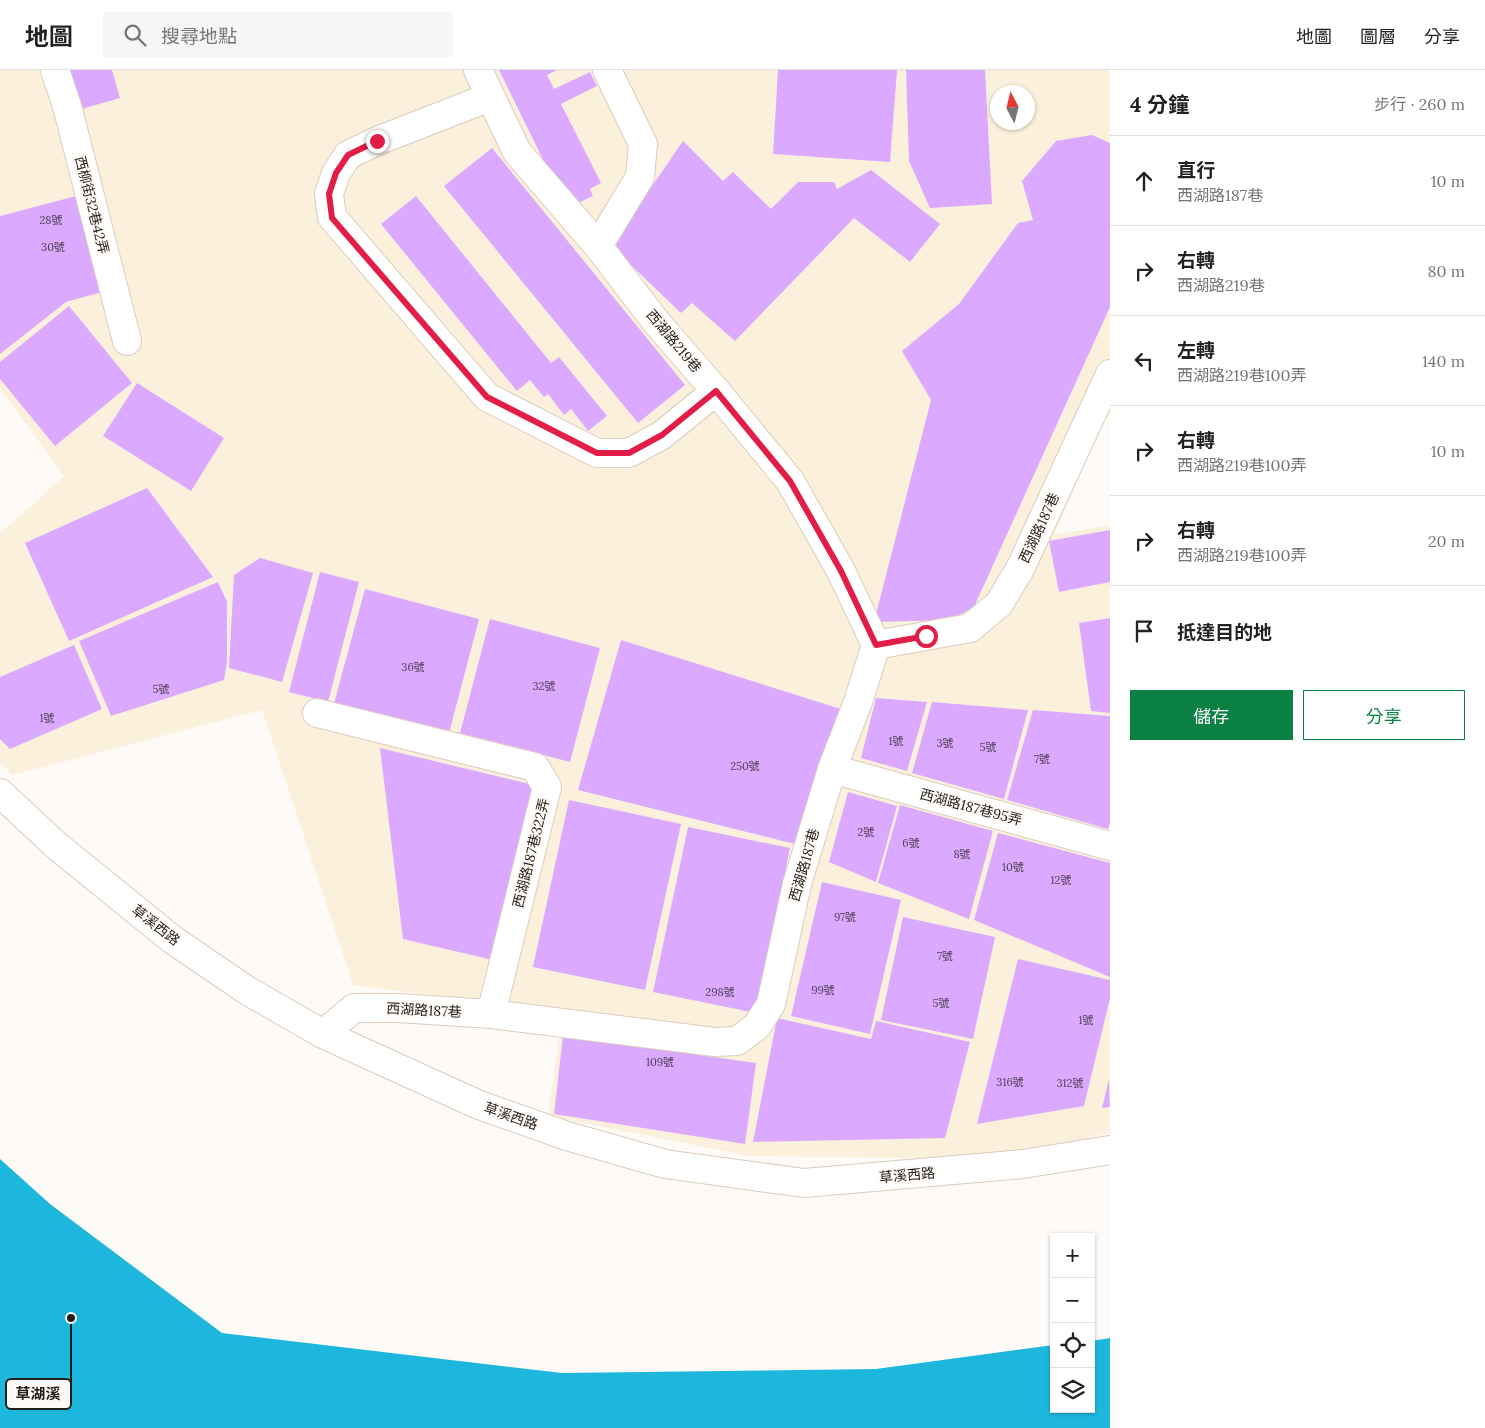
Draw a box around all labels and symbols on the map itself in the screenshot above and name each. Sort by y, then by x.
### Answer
north arrow [990,85,1035,130]
route end [366,130,389,153]
street label: 西柳街32巷42弄 [71,154,113,256]
house number: 28號 [39,213,63,227]
house number: 30號 [41,240,65,254]
street label: 西湖路219巷 [642,306,706,376]
street label: 西湖路187巷 [1015,490,1063,566]
route start [915,625,938,648]
house number: 36號 [401,660,425,674]
house number: 32號 [532,679,556,693]
house number: 5號 [153,682,170,696]
house number: 1號 [39,711,55,725]
house number: 1號 [888,734,904,748]
house number: 3號 [936,736,954,750]
house number: 5號 [980,740,997,754]
house number: 7號 [1034,752,1050,766]
house number: 250號 [730,759,760,773]
street label: 西湖路187巷95弄 [918,785,1024,829]
street label: 西湖路187巷322弄 [509,796,553,910]
house number: 2號 [858,825,874,839]
street label: 西湖路187巷 [785,826,823,904]
house number: 6號 [902,836,920,850]
house number: 8號 [953,847,971,861]
house number: 10號 [1002,860,1024,874]
house number: 12號 [1051,873,1071,887]
street label: 草溪西路 [128,901,184,949]
house number: 97號 [834,910,856,924]
house number: 7號 [937,949,953,963]
house number: 99號 [811,983,835,997]
house number: 298號 [705,985,735,999]
house number: 5號 [933,996,950,1010]
street label: 西湖路187巷 [386,999,462,1021]
house number: 1號 [1078,1013,1094,1027]
house number: 109號 [646,1055,674,1069]
house number: 316號 [996,1075,1024,1089]
house number: 312號 [1056,1076,1084,1090]
street label: 草溪西路 [482,1098,540,1134]
street label: 草溪西路 [878,1164,936,1186]
callout: 草湖溪 [6,1379,71,1409]
text: 草湖溪 [15,1384,61,1403]

